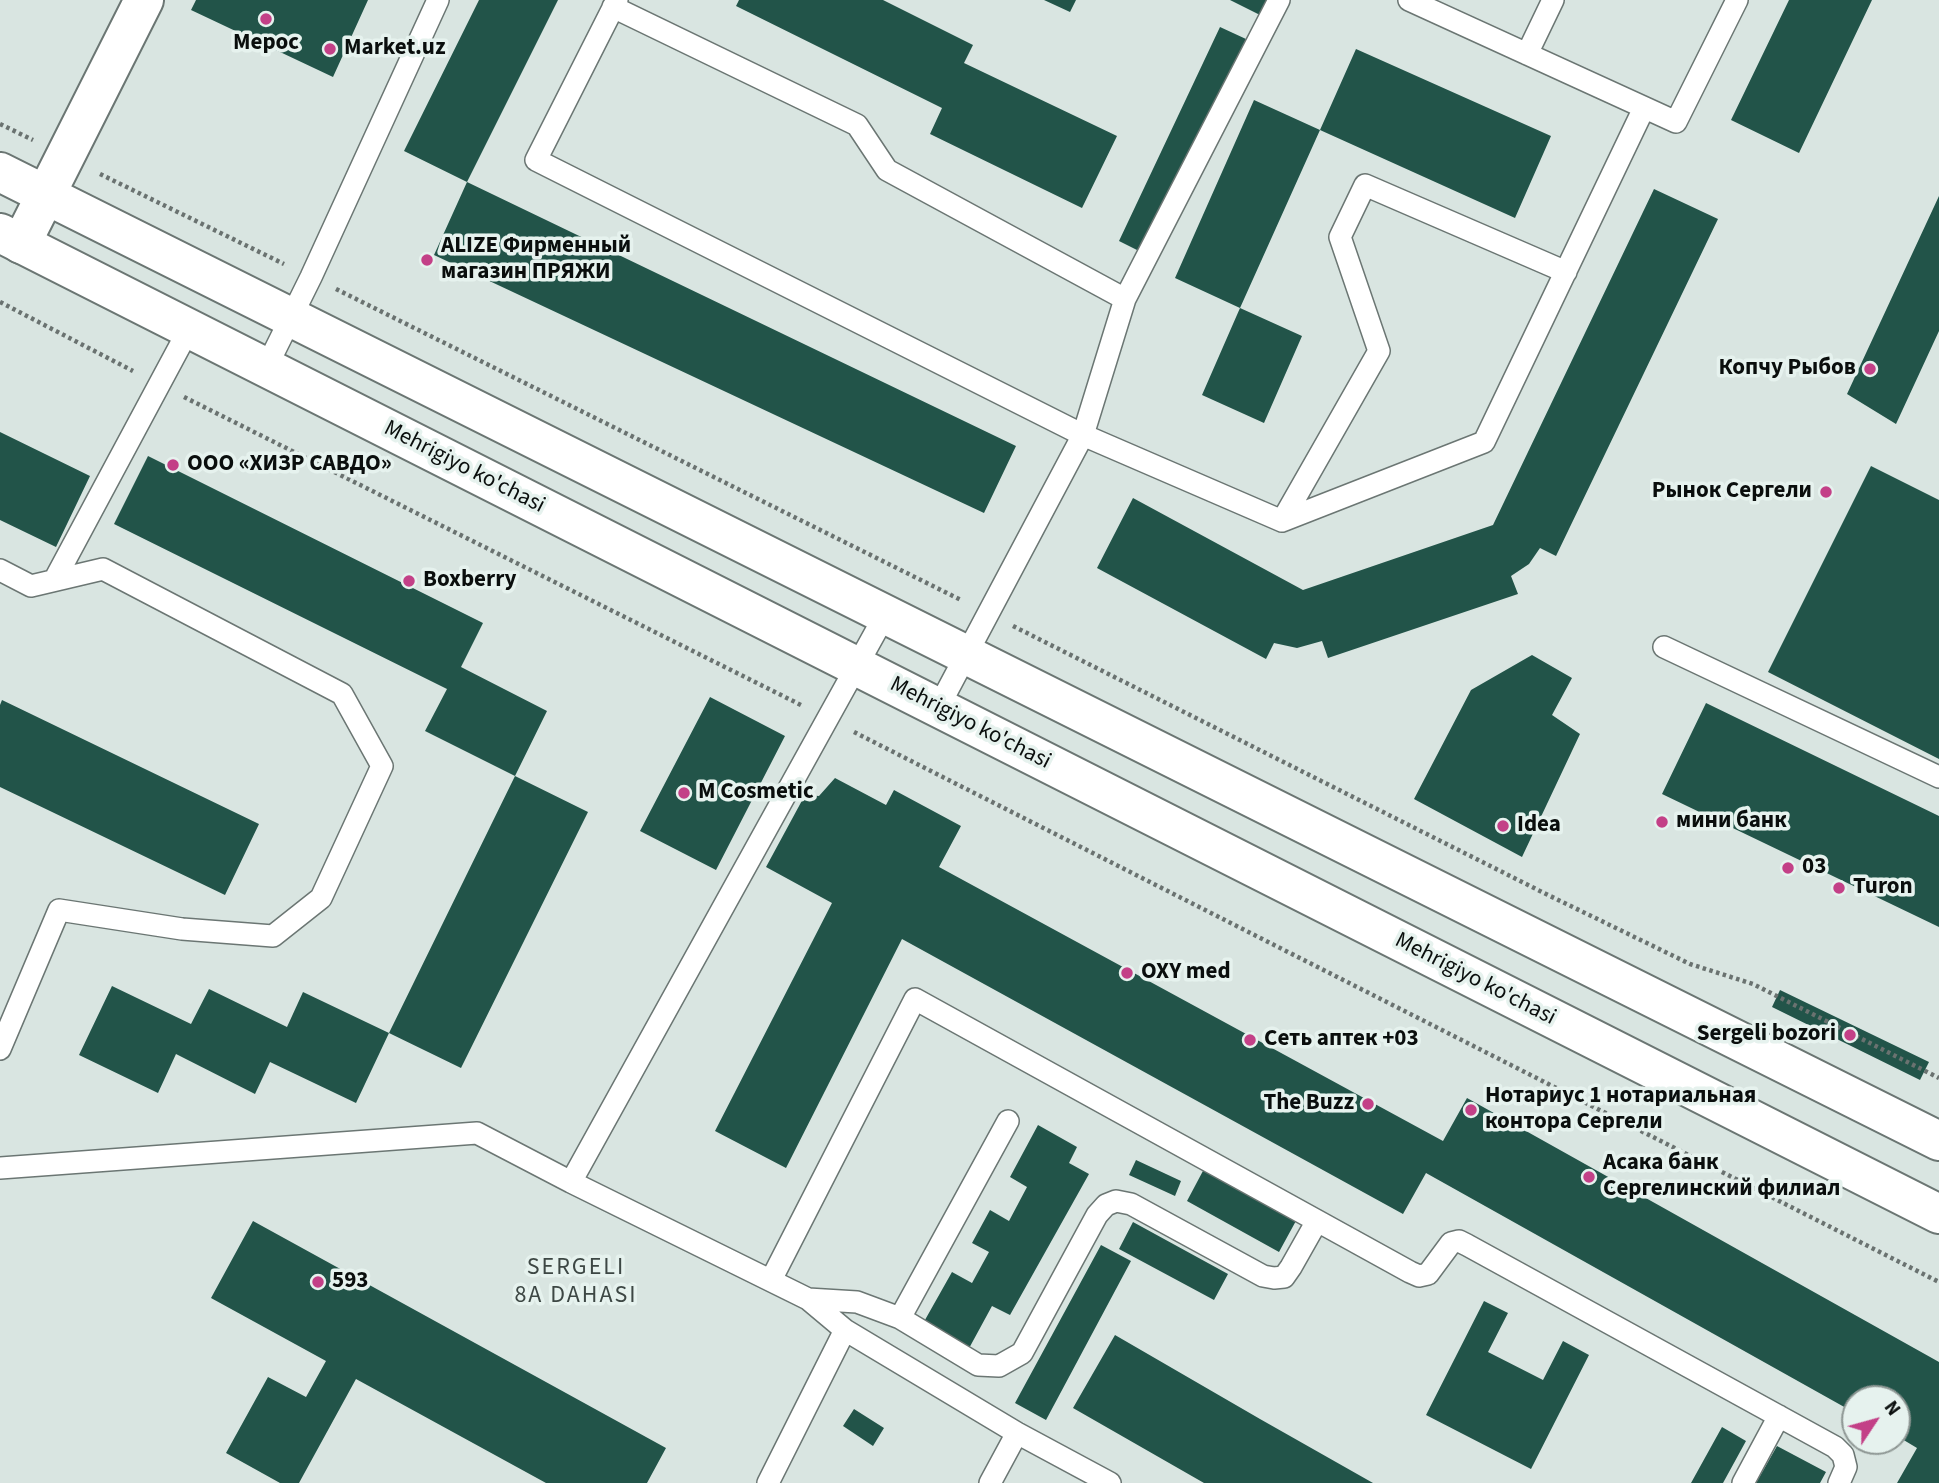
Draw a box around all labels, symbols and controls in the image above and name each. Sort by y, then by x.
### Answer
marker: Мерос [258,11,274,27]
place label: Мерос [233,30,299,58]
place label: Market.uz [344,35,446,63]
marker: Market.uz [322,41,338,57]
place label: ALIZE Фирменный магазин ПРЯЖИ [441,233,631,287]
marker: ALIZE Фирменный магазин ПРЯЖИ [419,252,435,268]
place label: Копчу Рыбов [1719,355,1856,383]
marker: Копчу Рыбов [1862,361,1878,377]
street label: Mehrigiyo ko'chasi [379,416,549,520]
place label: ООО «ХИЗР САВДО» [187,451,392,479]
marker: ООО «ХИЗР САВДО» [165,457,181,473]
place label: Рынок Сергели [1652,478,1812,506]
marker: Рынок Сергели [1818,484,1834,500]
place label: Boxberry [423,567,516,595]
marker: Boxberry [401,573,417,589]
street label: Mehrigiyo ko'chasi [885,672,1055,776]
place label: M Cosmetic [698,779,814,807]
marker: M Cosmetic [676,785,692,801]
place label: мини банк [1676,808,1787,836]
place label: Idea [1517,812,1561,840]
marker: мини банк [1654,814,1670,830]
marker: Idea [1495,818,1511,834]
place label: 03 [1802,854,1826,882]
marker: 03 [1780,860,1796,876]
place label: Turon [1853,874,1913,902]
marker: Turon [1831,880,1847,896]
street label: Mehrigiyo ko'chasi [1390,928,1560,1032]
place label: OXY med [1141,959,1231,987]
marker: OXY med [1119,965,1135,981]
place label: Sergeli bozori [1697,1021,1836,1049]
place label: Сеть аптек +03 [1264,1026,1419,1054]
marker: Sergeli bozori [1842,1027,1858,1043]
marker: Сеть аптек +03 [1242,1032,1258,1048]
place label: Нотариус 1 нотариальная контора Сергели [1485,1083,1756,1137]
place label: The Buzz [1263,1090,1354,1118]
marker: The Buzz [1360,1096,1376,1112]
marker: Нотариус 1 нотариальная контора Сергели [1463,1102,1479,1118]
place label: Асака банк Сергелинский филиал [1603,1150,1841,1204]
marker: Асака банк Сергелинский филиал [1581,1169,1597,1185]
district label: SERGELI 8A DAHASI [516,1255,636,1311]
place label: 593 [332,1268,368,1296]
marker: 593 [310,1274,326,1290]
north arrow [1841,1385,1911,1455]
text: N [1877,1395,1906,1422]

